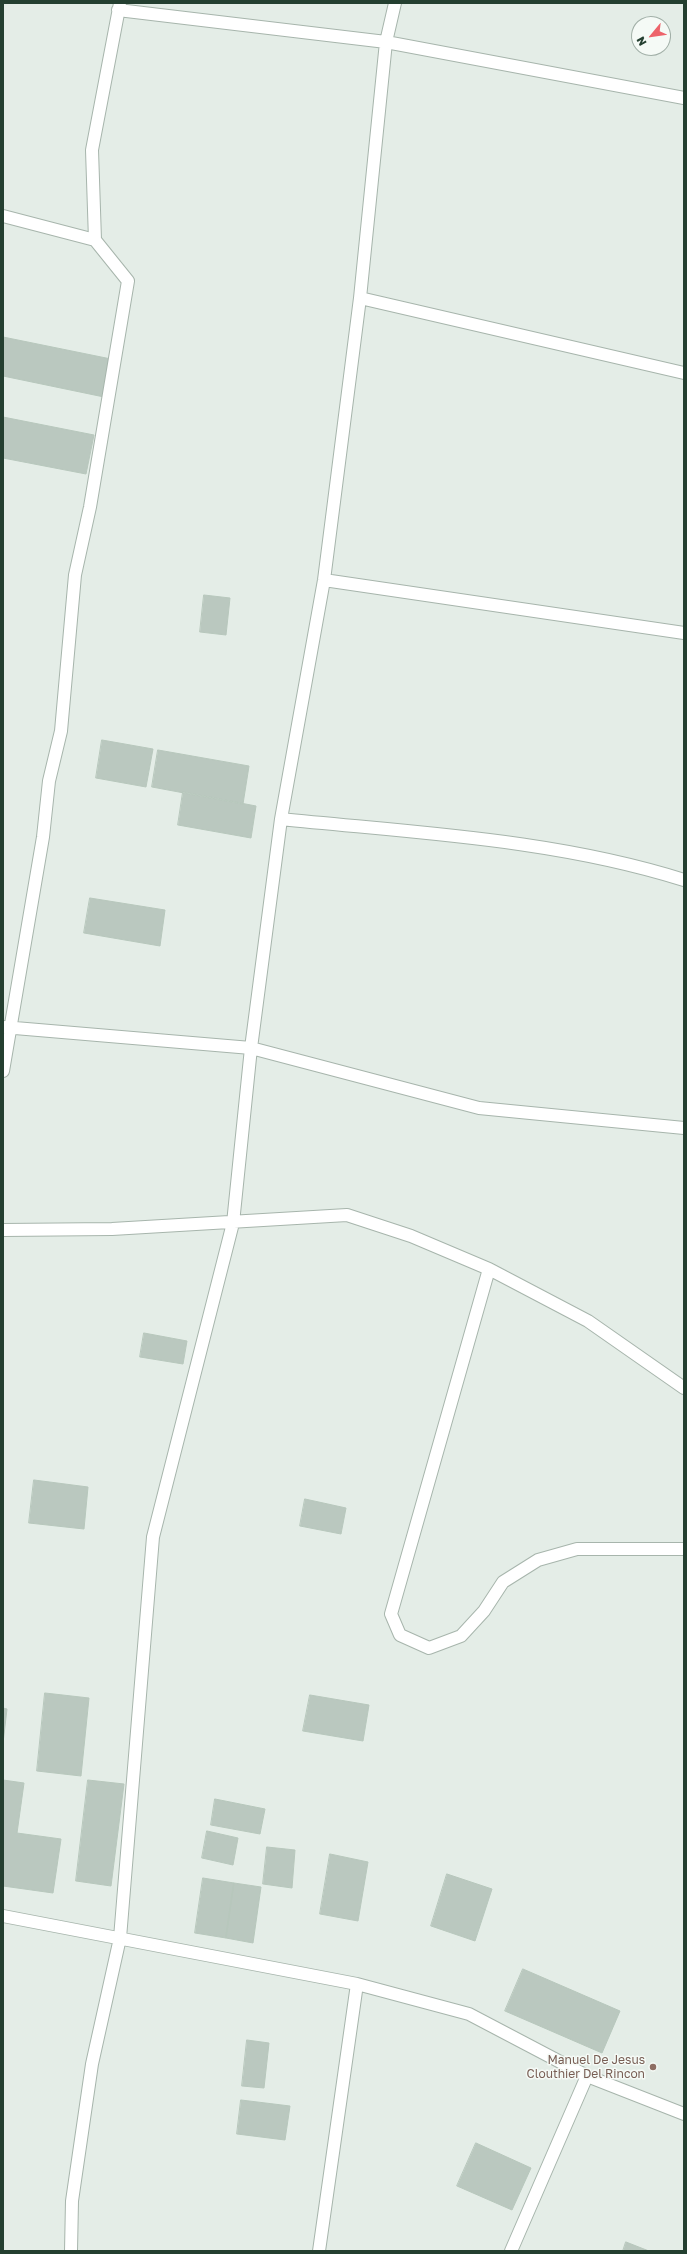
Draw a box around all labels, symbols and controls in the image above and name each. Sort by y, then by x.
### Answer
north arrow [631,16,671,56]
text: N [633,35,649,48]
place label: Manuel De Jesus Clouthier Del Rincon [527,2053,645,2081]
marker: Manuel De Jesus Clouthier Del Rincon [648,2062,658,2072]

